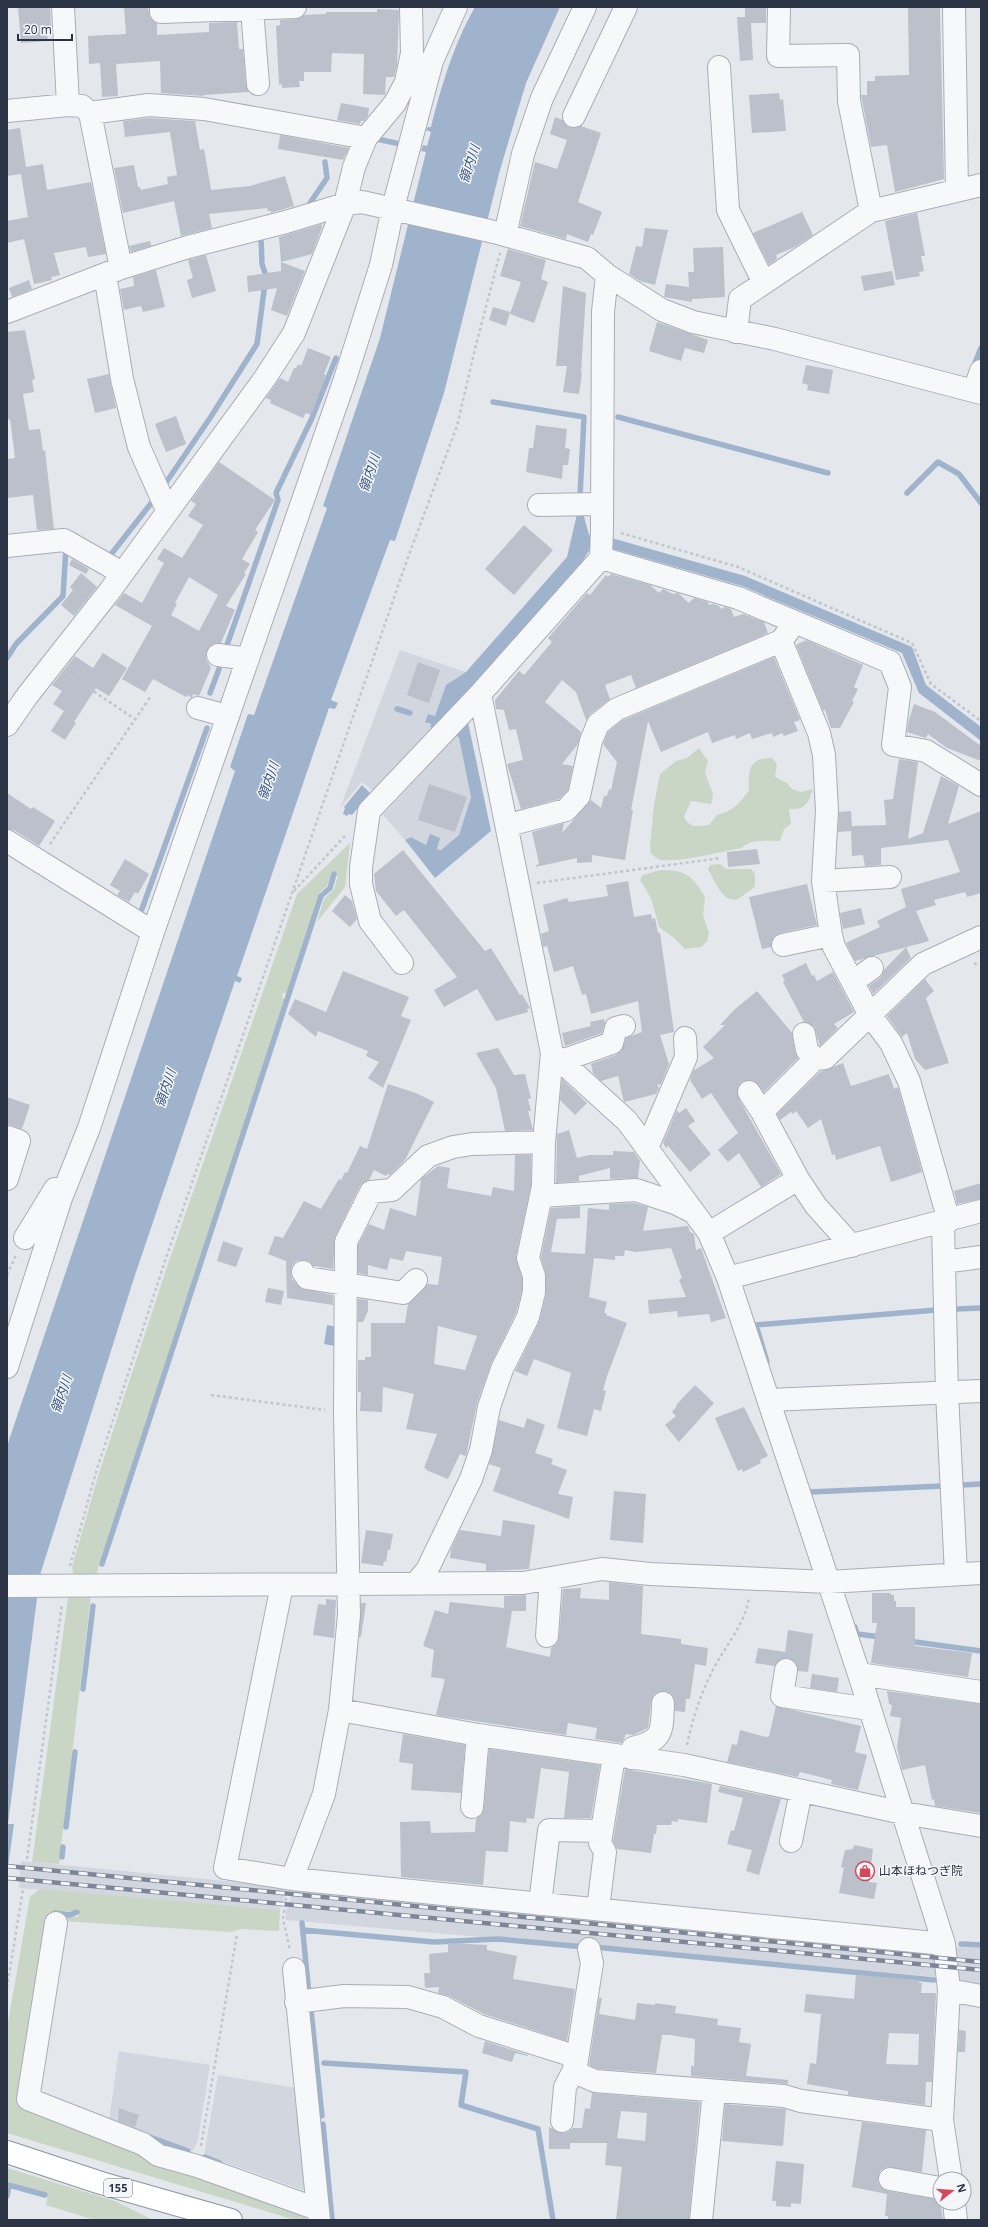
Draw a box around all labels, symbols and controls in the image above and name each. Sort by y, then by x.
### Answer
scale bar [18,16,72,42]
text: 20 m [24,21,52,38]
water label: 領内川 [454,141,484,185]
water label: 領内川 [354,450,384,494]
water label: 領内川 [253,758,284,802]
water label: 領内川 [150,1065,181,1109]
water label: 領内川 [46,1371,77,1415]
shop icon: 山本ほねつぎ院 [854,1860,876,1882]
place label: 山本ほねつぎ院 [879,1862,963,1879]
north arrow [932,2171,972,2211]
road number: 155 [104,2179,132,2197]
text: N [954,2181,971,2194]

